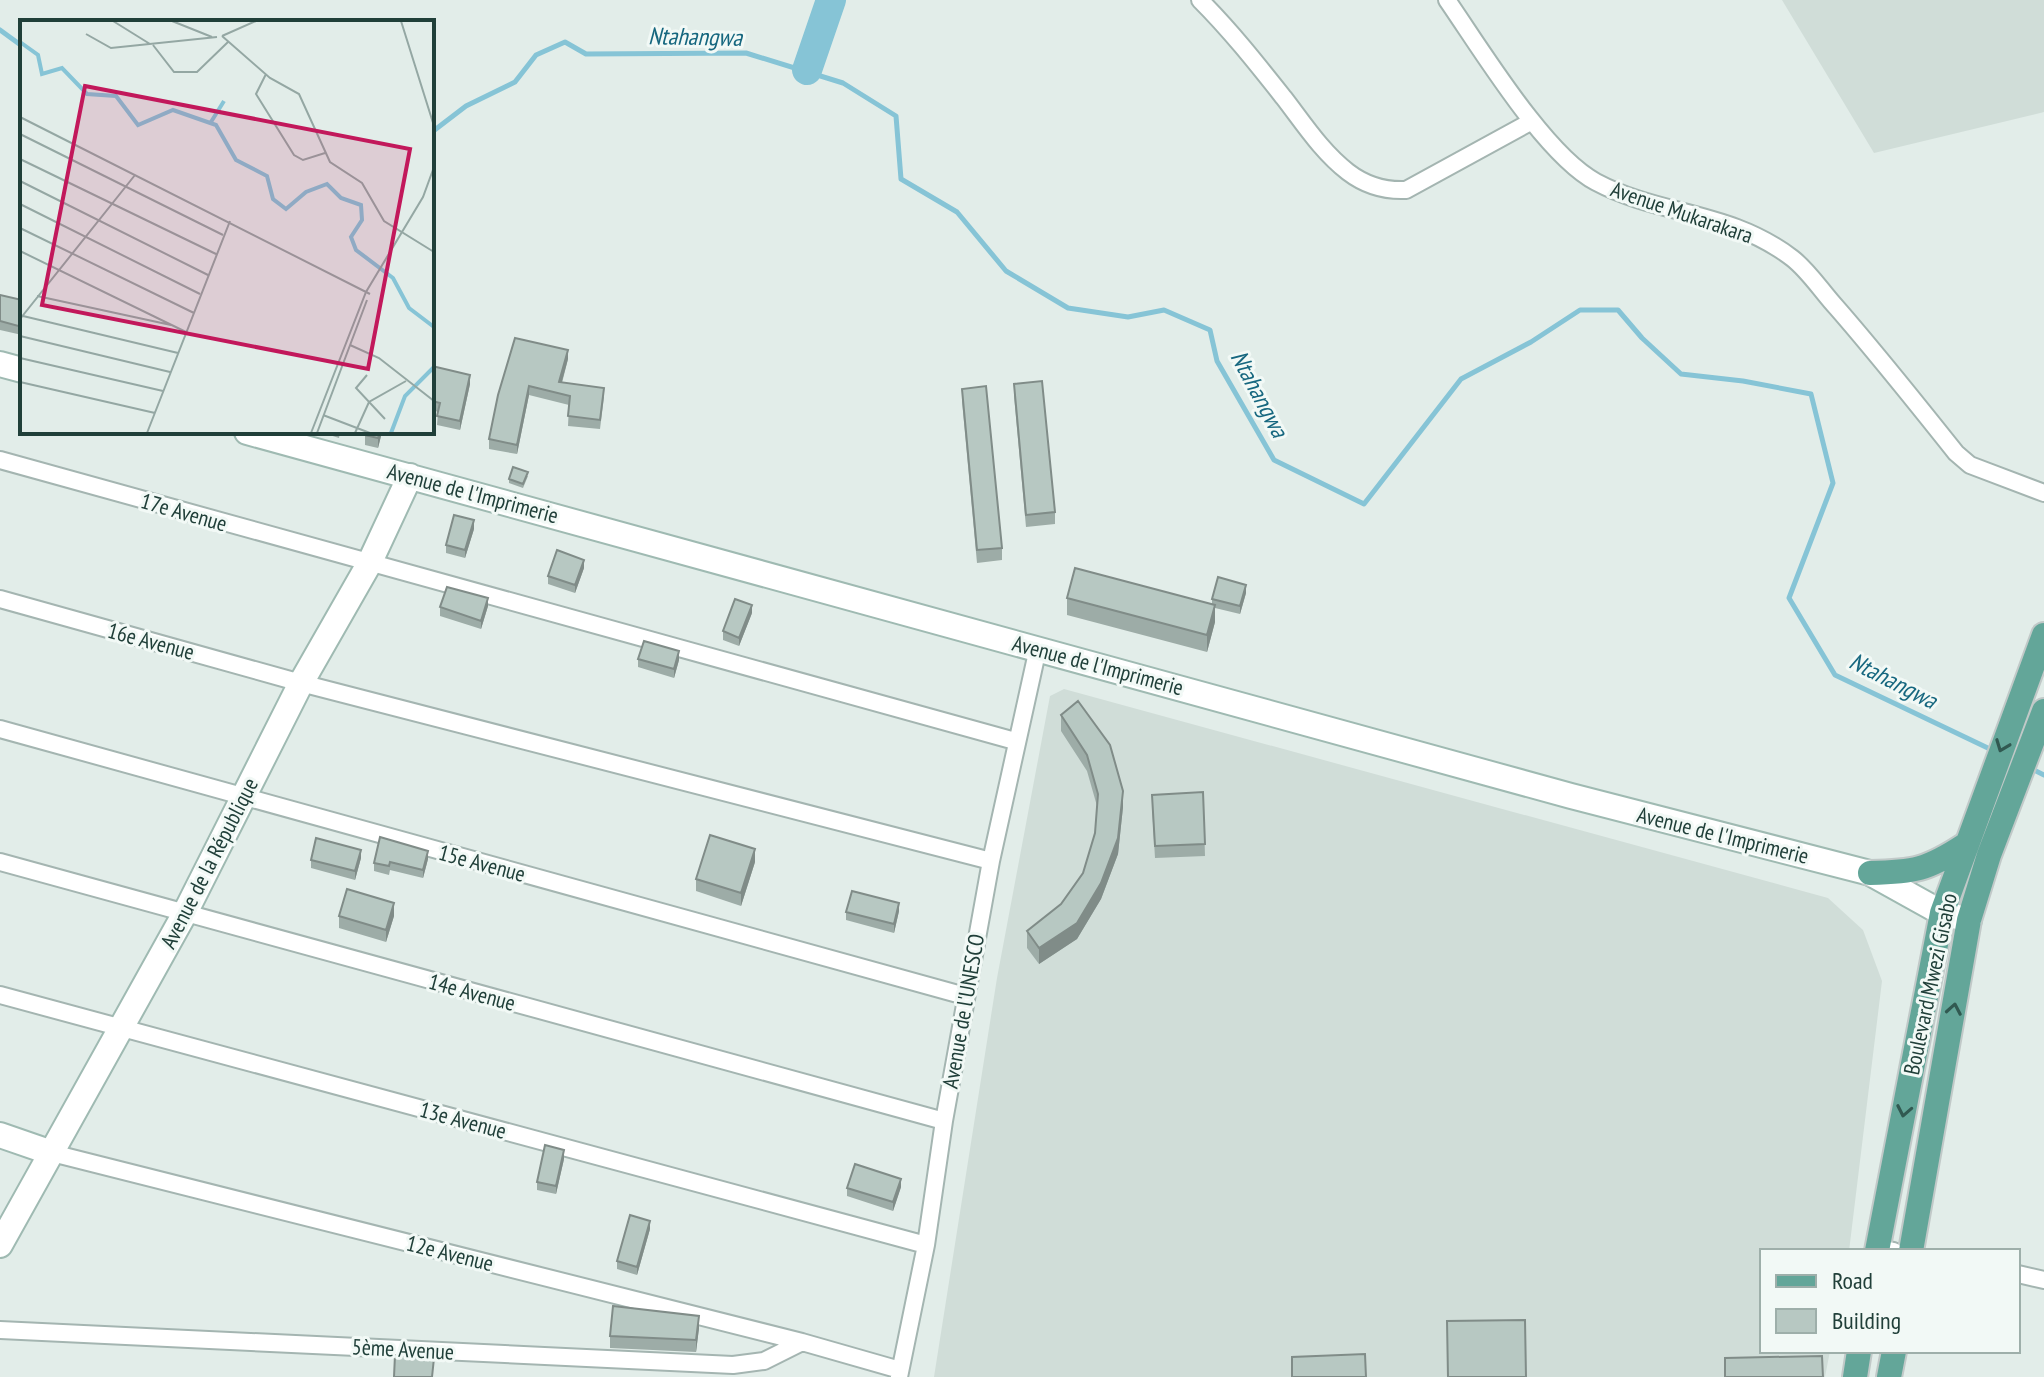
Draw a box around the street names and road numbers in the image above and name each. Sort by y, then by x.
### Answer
street label: Avenue Mukarakara [1607,175,1757,249]
street label: Avenue de l'Imprimerie [384,457,562,529]
street label: 17e Avenue [138,486,230,538]
street label: 16e Avenue [105,616,197,666]
street label: Avenue de l'Imprimerie [1009,629,1187,701]
street label: Avenue de la République [154,773,264,953]
street label: Avenue de l'Imprimerie [1634,800,1812,870]
street label: 15e Avenue [436,838,528,888]
street label: Boulevard Mwezi Gisabo [1897,891,1963,1077]
street label: Avenue de l'UNESCO [936,932,990,1090]
street label: 14e Avenue [426,967,518,1017]
street label: 13e Avenue [417,1095,509,1145]
street label: 12e Avenue [404,1229,496,1277]
street label: 5ème Avenue [351,1332,455,1366]

